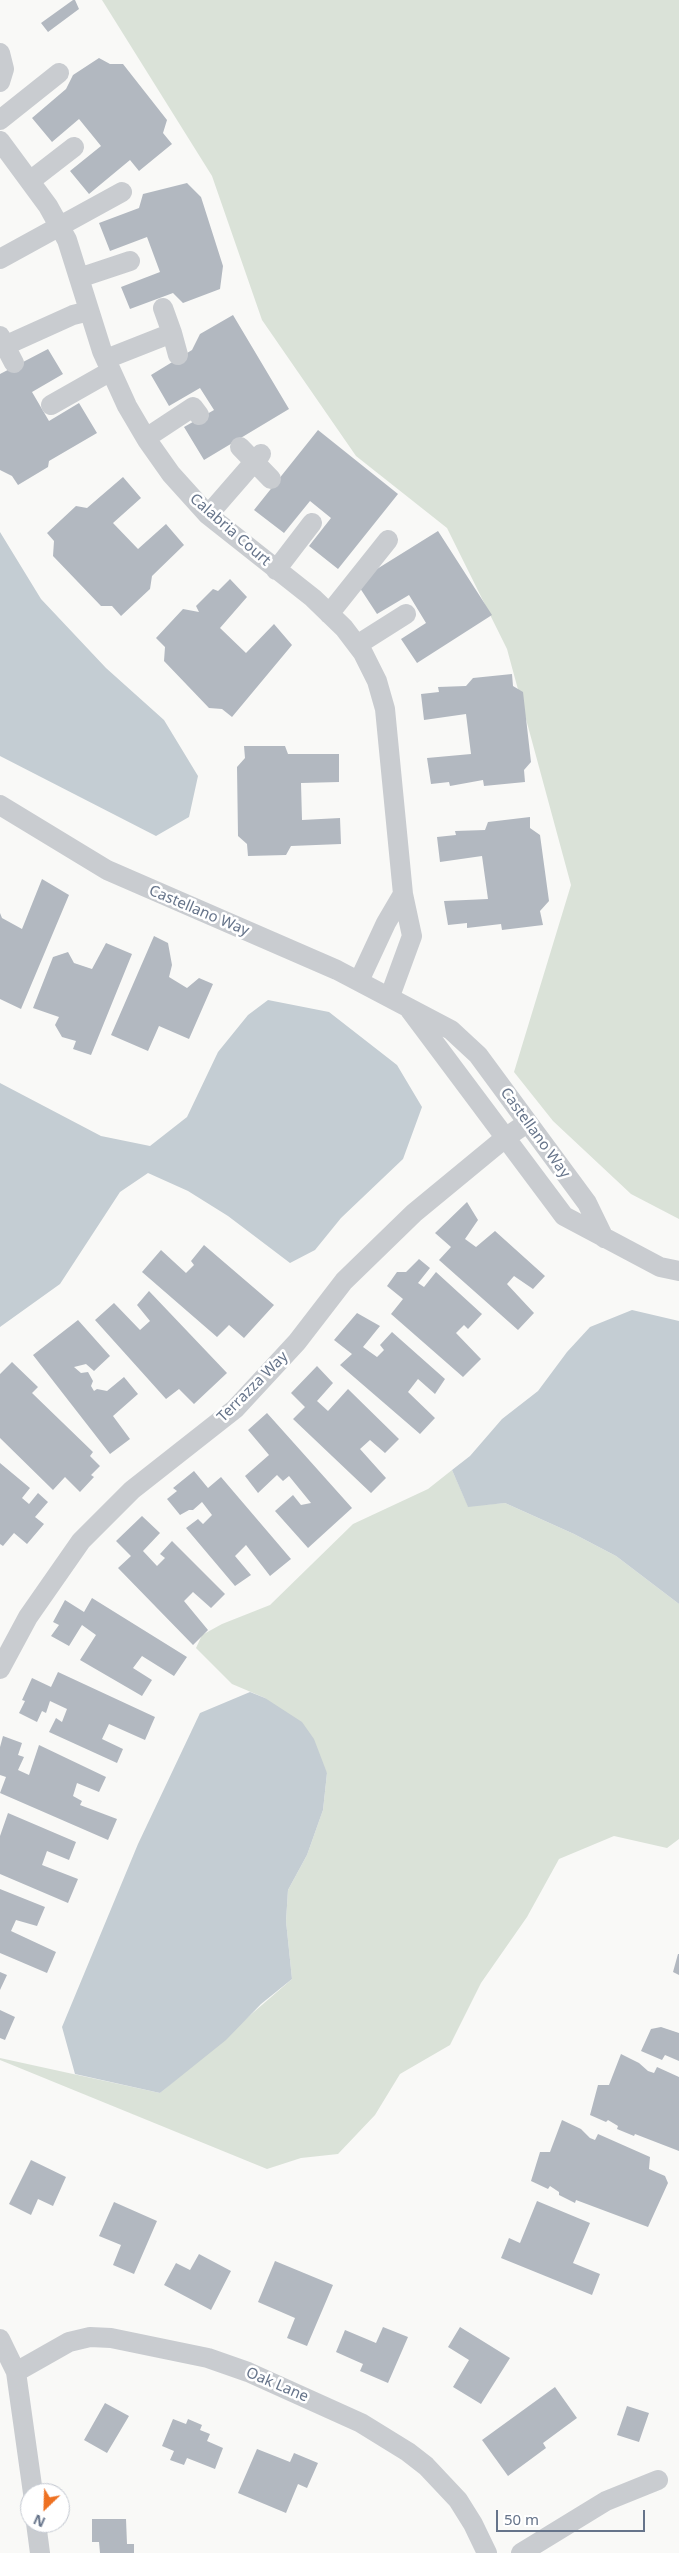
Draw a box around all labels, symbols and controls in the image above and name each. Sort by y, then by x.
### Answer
street label: Calabria Court [186,490,274,570]
street label: Castellano Way [146,882,252,940]
street label: Castellano Way [496,1084,574,1182]
street label: Terrazza Way [214,1348,292,1426]
street label: Oak Lane [243,2364,311,2406]
north arrow [20,2483,70,2533]
scale bar [499,2500,648,2532]
text: 50 m [504,2509,539,2529]
text: N [30,2510,48,2532]

